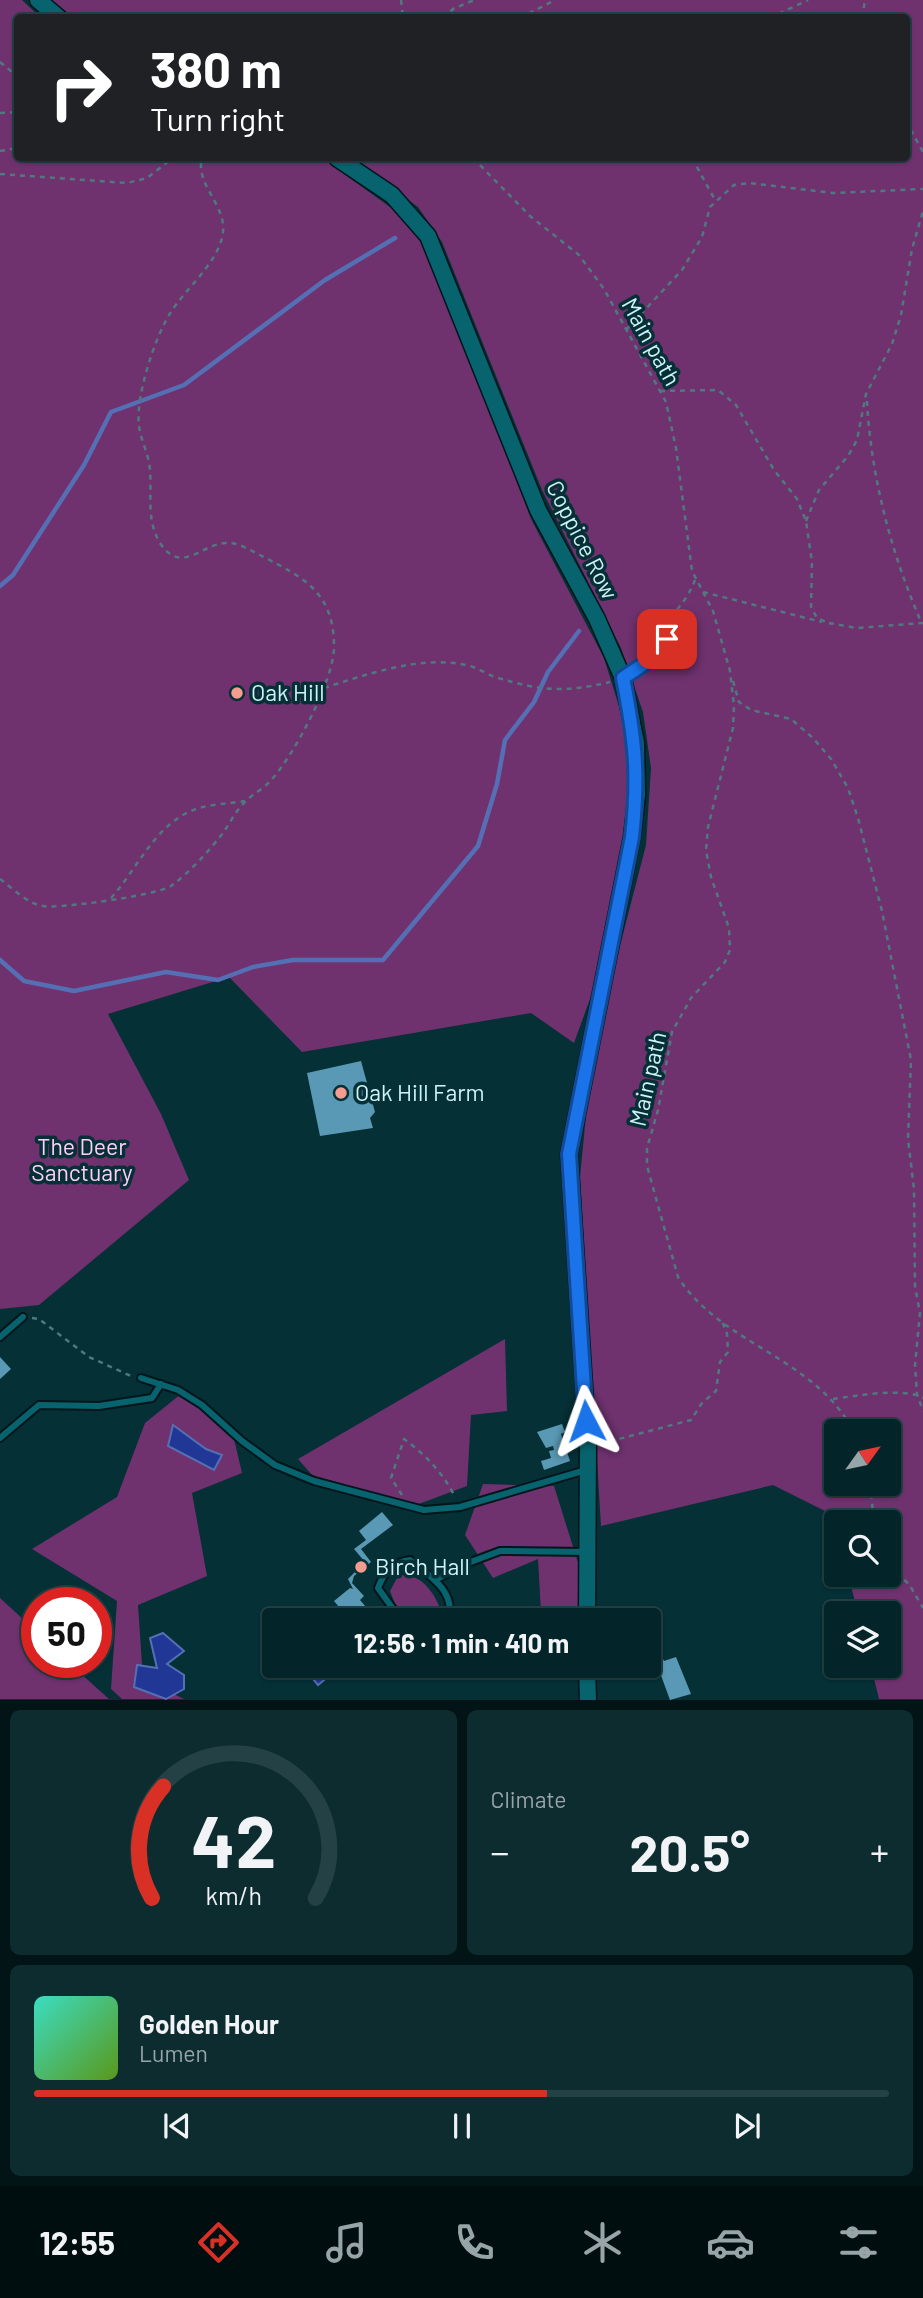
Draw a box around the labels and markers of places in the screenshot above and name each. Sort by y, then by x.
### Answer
pin [637,609,697,669]
place label: Oak Hill [251,678,325,706]
marker: Oak Hill [229,685,245,701]
place label: Oak Hill Farm [355,1078,485,1106]
marker: Oak Hill Farm [333,1085,349,1101]
place label: Birch Hall [375,1552,470,1580]
marker: Birch Hall [353,1559,369,1575]

